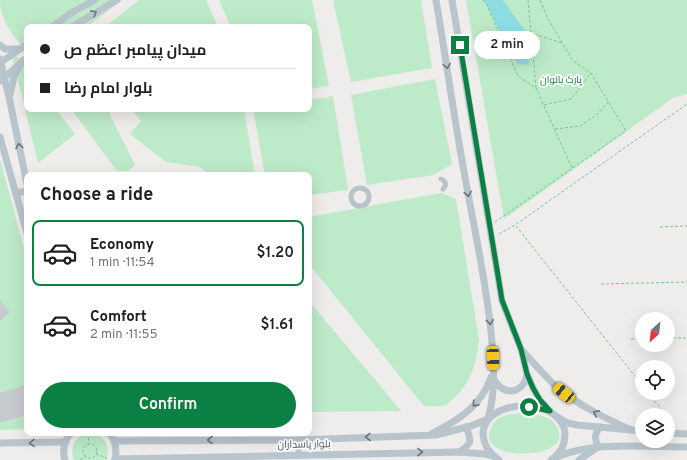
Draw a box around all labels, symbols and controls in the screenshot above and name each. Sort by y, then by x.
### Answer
one-way arrow [90,11,97,18]
callout: 2 min [474,31,540,59]
route end [451,36,469,54]
text: 2 min [490,37,524,53]
text: میدان پیامبر اعظم ص [64,42,206,61]
one-way arrow [442,63,451,69]
park label: پارک بانوان [540,74,582,87]
text: بلوار امام رضا [64,80,153,99]
one-way arrow [15,143,24,149]
text: Choose a ride [40,184,153,207]
one-way arrow [463,191,472,197]
icon: car [42,235,78,271]
text: Economy [90,236,154,255]
text: $1.20 [257,244,294,263]
text: 1 min · 11:54 [90,255,155,271]
icon: car [42,307,78,343]
text: Comfort [90,308,147,327]
north arrow [635,312,675,352]
map controls [635,312,675,448]
text: $1.61 [261,316,294,335]
one-way arrow [485,319,494,325]
text: 2 min · 11:55 [90,327,158,343]
car [487,346,499,370]
button: locate [635,360,675,400]
car [551,381,577,405]
button: Confirm [40,382,296,428]
route start [520,398,538,416]
one-way arrow [472,400,479,407]
button: layers [635,408,675,448]
one-way arrow [592,410,600,418]
one-way arrow [365,433,371,441]
one-way arrow [207,436,213,444]
one-way arrow [29,438,35,447]
street label: بلوار پاسداران [277,438,331,452]
one-way arrow [417,448,423,457]

